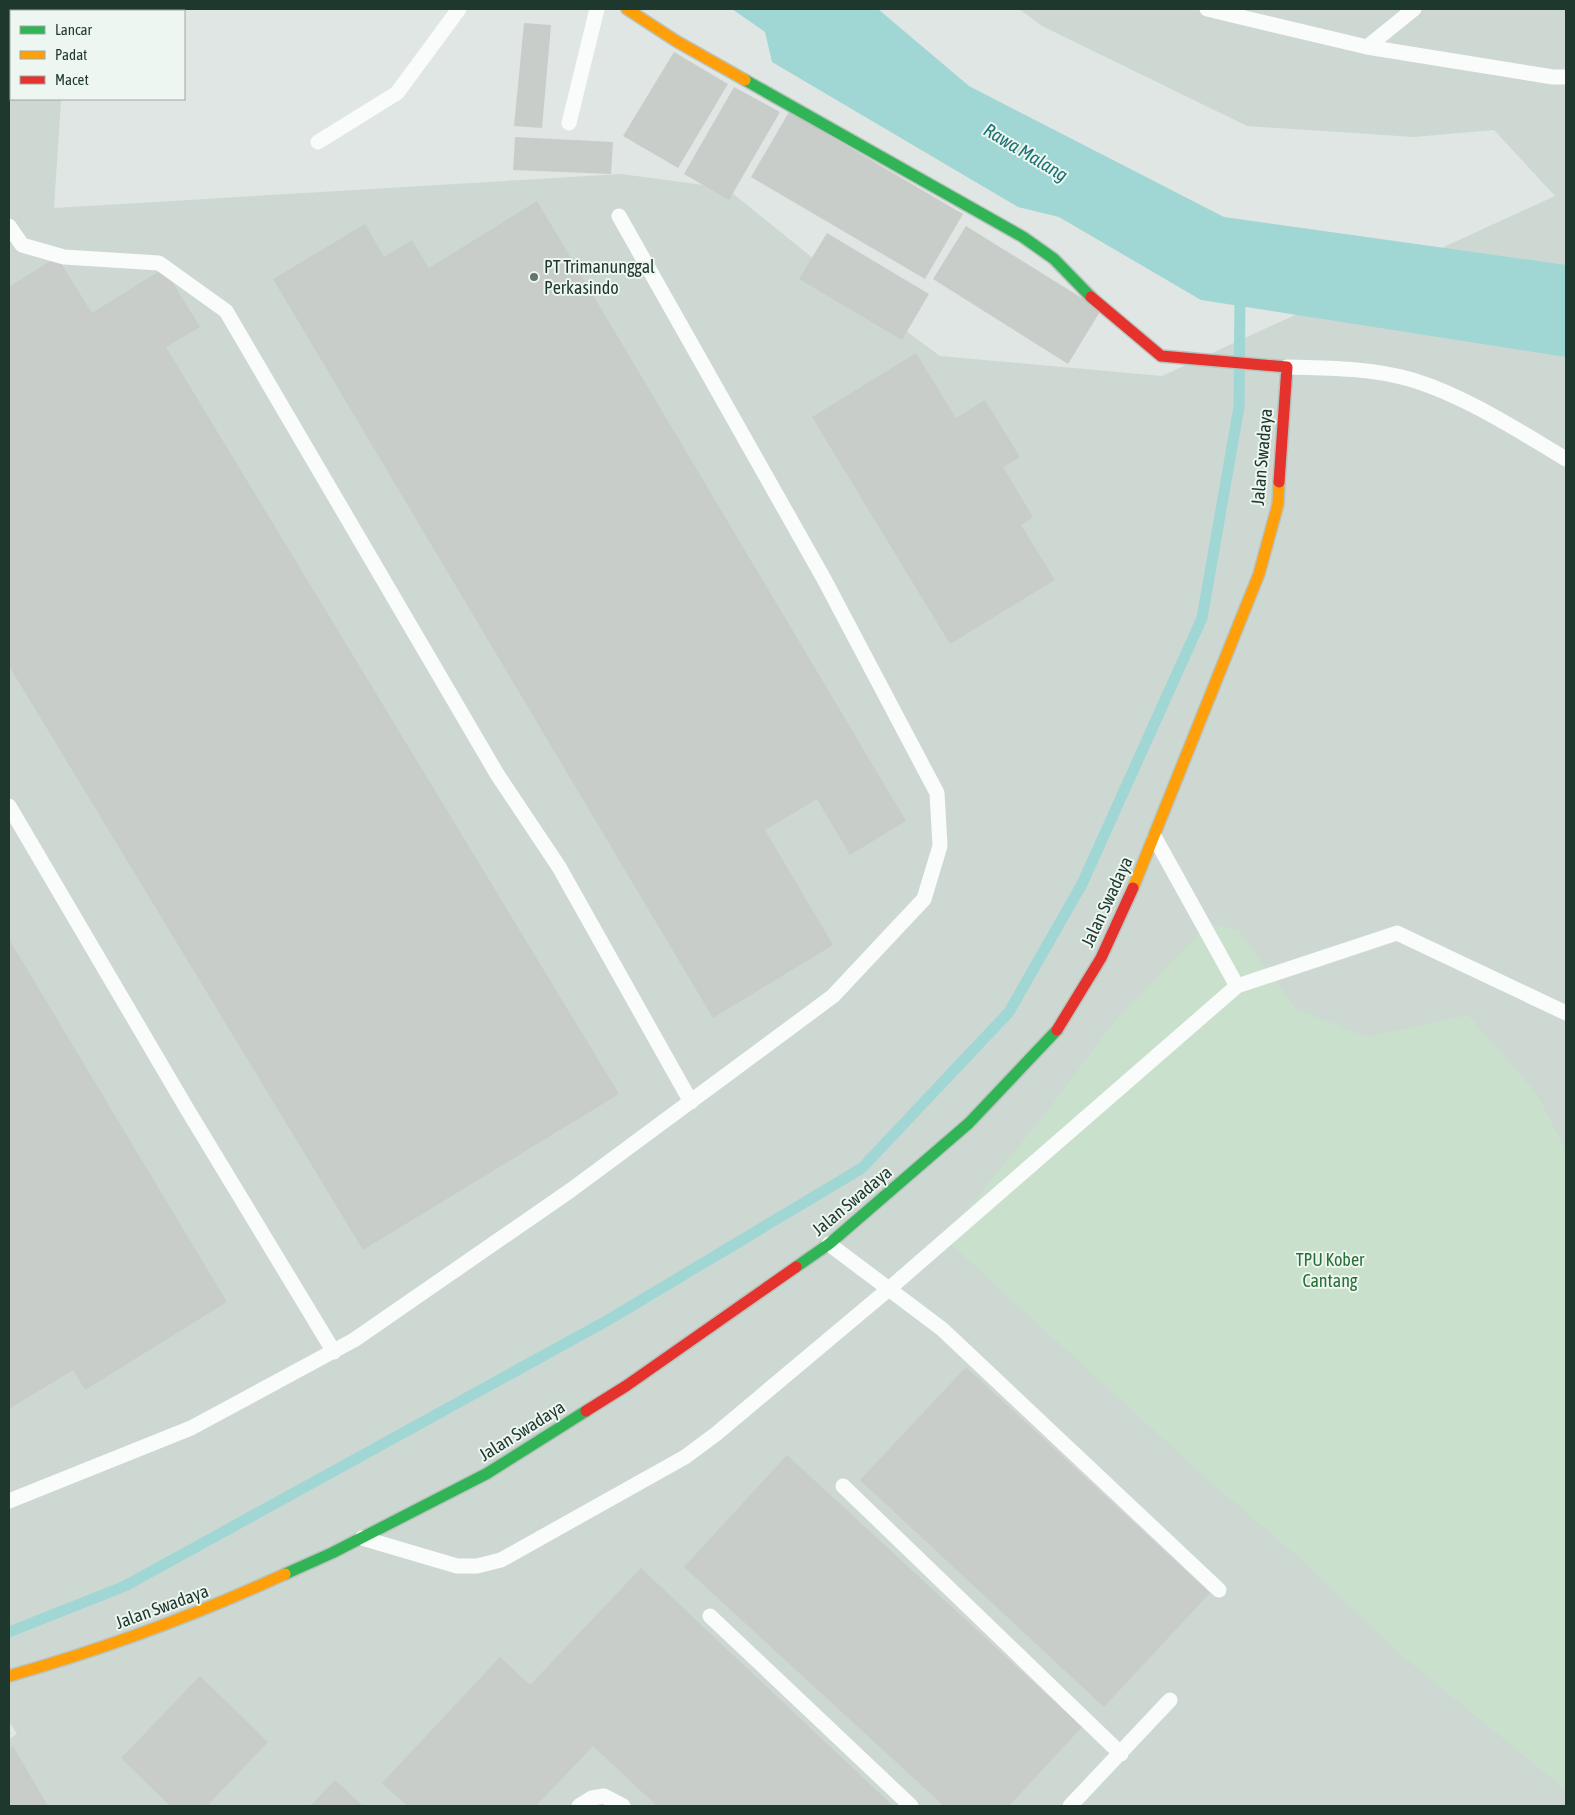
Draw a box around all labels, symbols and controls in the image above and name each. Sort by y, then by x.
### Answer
legend [10,10,185,100]
text: Lancar [55,21,93,38]
text: Padat [55,46,87,63]
text: Macet [55,71,89,88]
water label: Rawa Malang [980,118,1072,186]
place label: PT Trimanunggal Perkasindo [544,256,655,298]
marker: PT Trimanunggal Perkasindo [528,271,540,283]
street label: Jalan Swadaya [1247,408,1276,506]
street label: Jalan Swadaya [1076,853,1137,950]
street label: Jalan Swadaya [808,1161,896,1240]
park label: TPU Kober Cantang [1296,1249,1365,1291]
street label: Jalan Swadaya [475,1396,569,1465]
street label: Jalan Swadaya [113,1580,211,1633]

